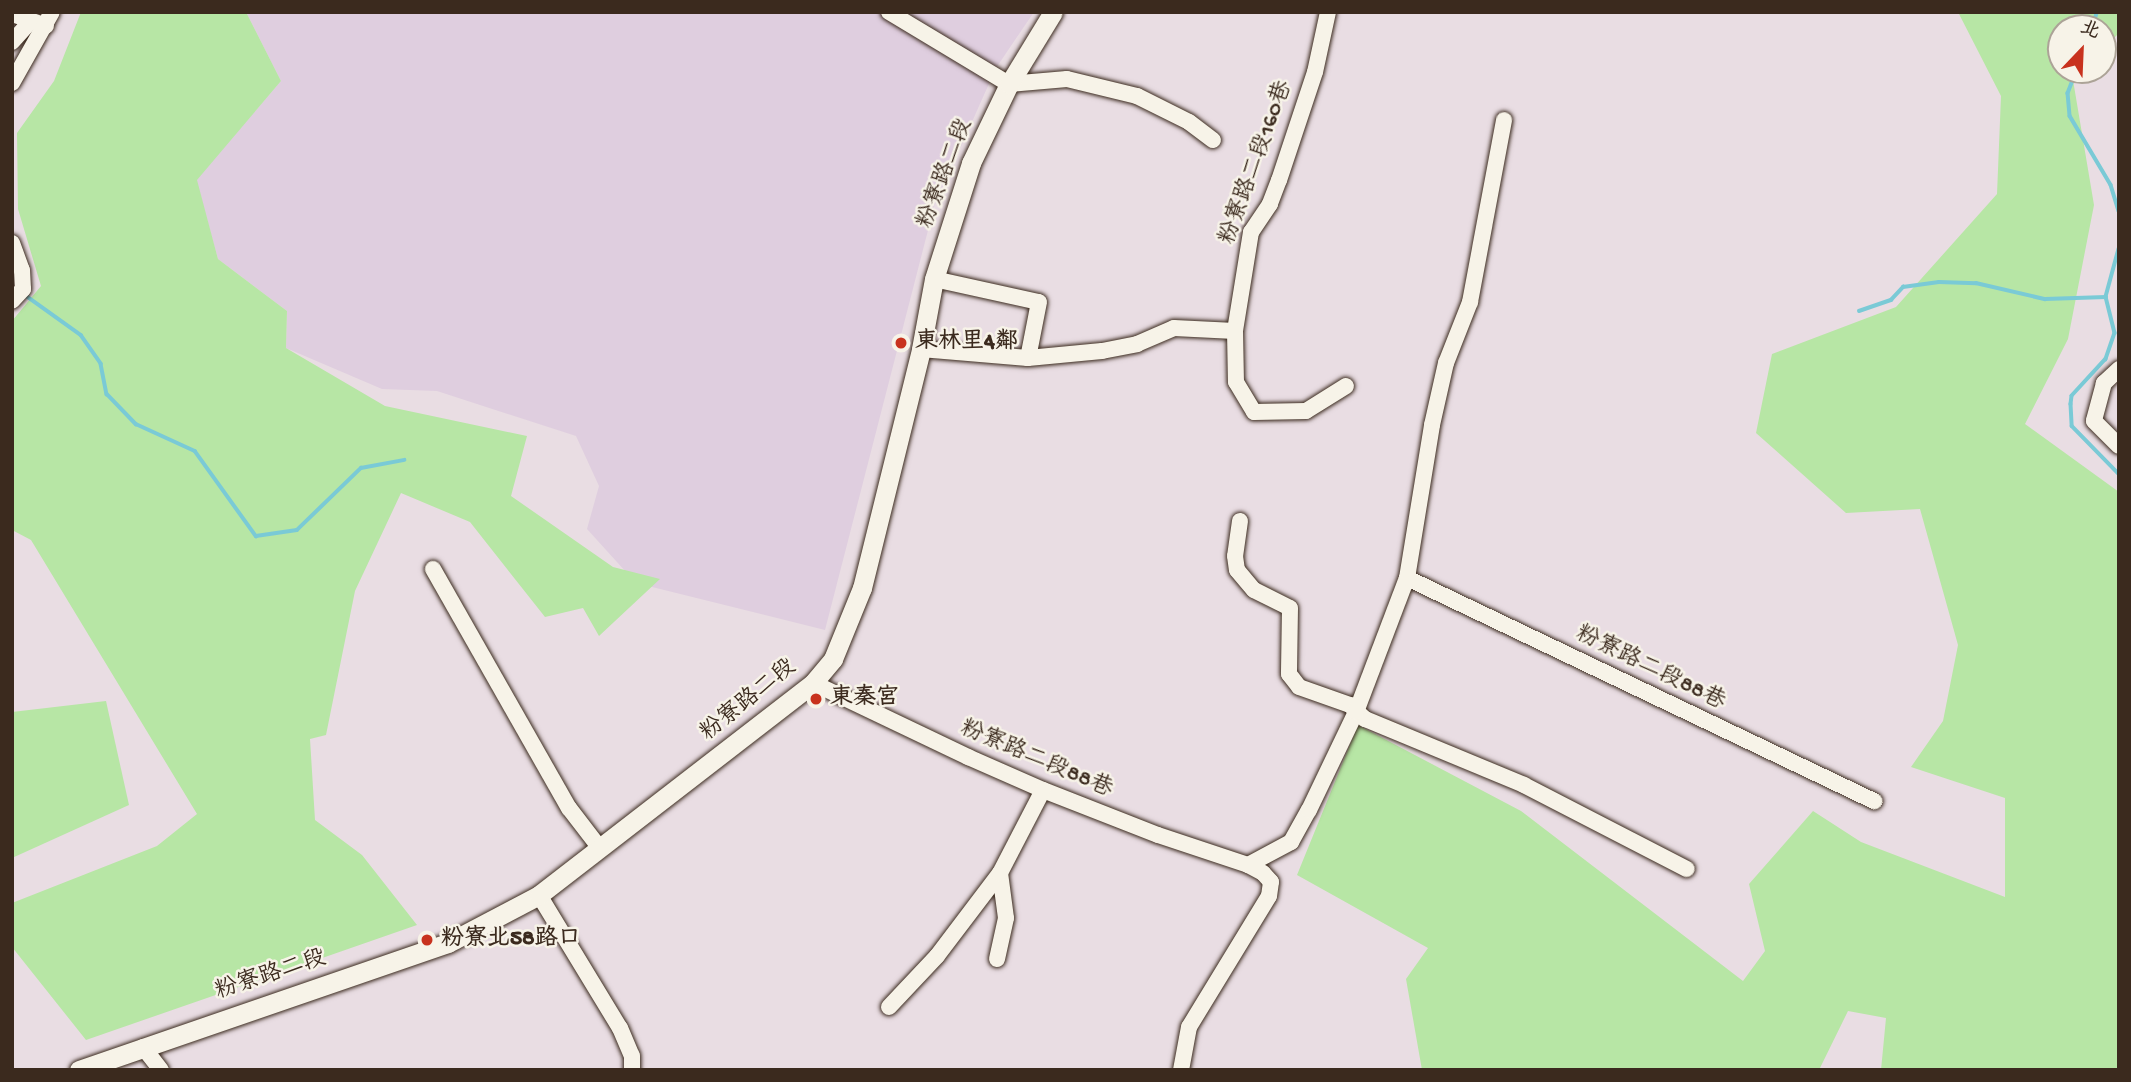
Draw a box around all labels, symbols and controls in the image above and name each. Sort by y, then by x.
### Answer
north arrow [2047,14,2117,84]
text: 北 [2076,17,2103,45]
street label: 粉寮路二段160巷 [1215,77,1299,249]
street label: 粉寮路二段 [913,115,979,233]
place label: 東林里4鄰 [915,329,1018,357]
marker: 東林里4鄰 [893,335,909,351]
street label: 粉寮路二段88巷 [1571,621,1729,717]
street label: 粉寮路二段 [696,654,802,748]
place label: 東秦宮 [830,685,899,713]
marker: 東秦宮 [808,691,824,707]
street label: 粉寮路二段88巷 [955,715,1117,805]
place label: 粉寮北58路口 [441,926,581,954]
marker: 粉寮北58路口 [419,932,435,948]
street label: 粉寮路二段 [212,945,330,1007]

